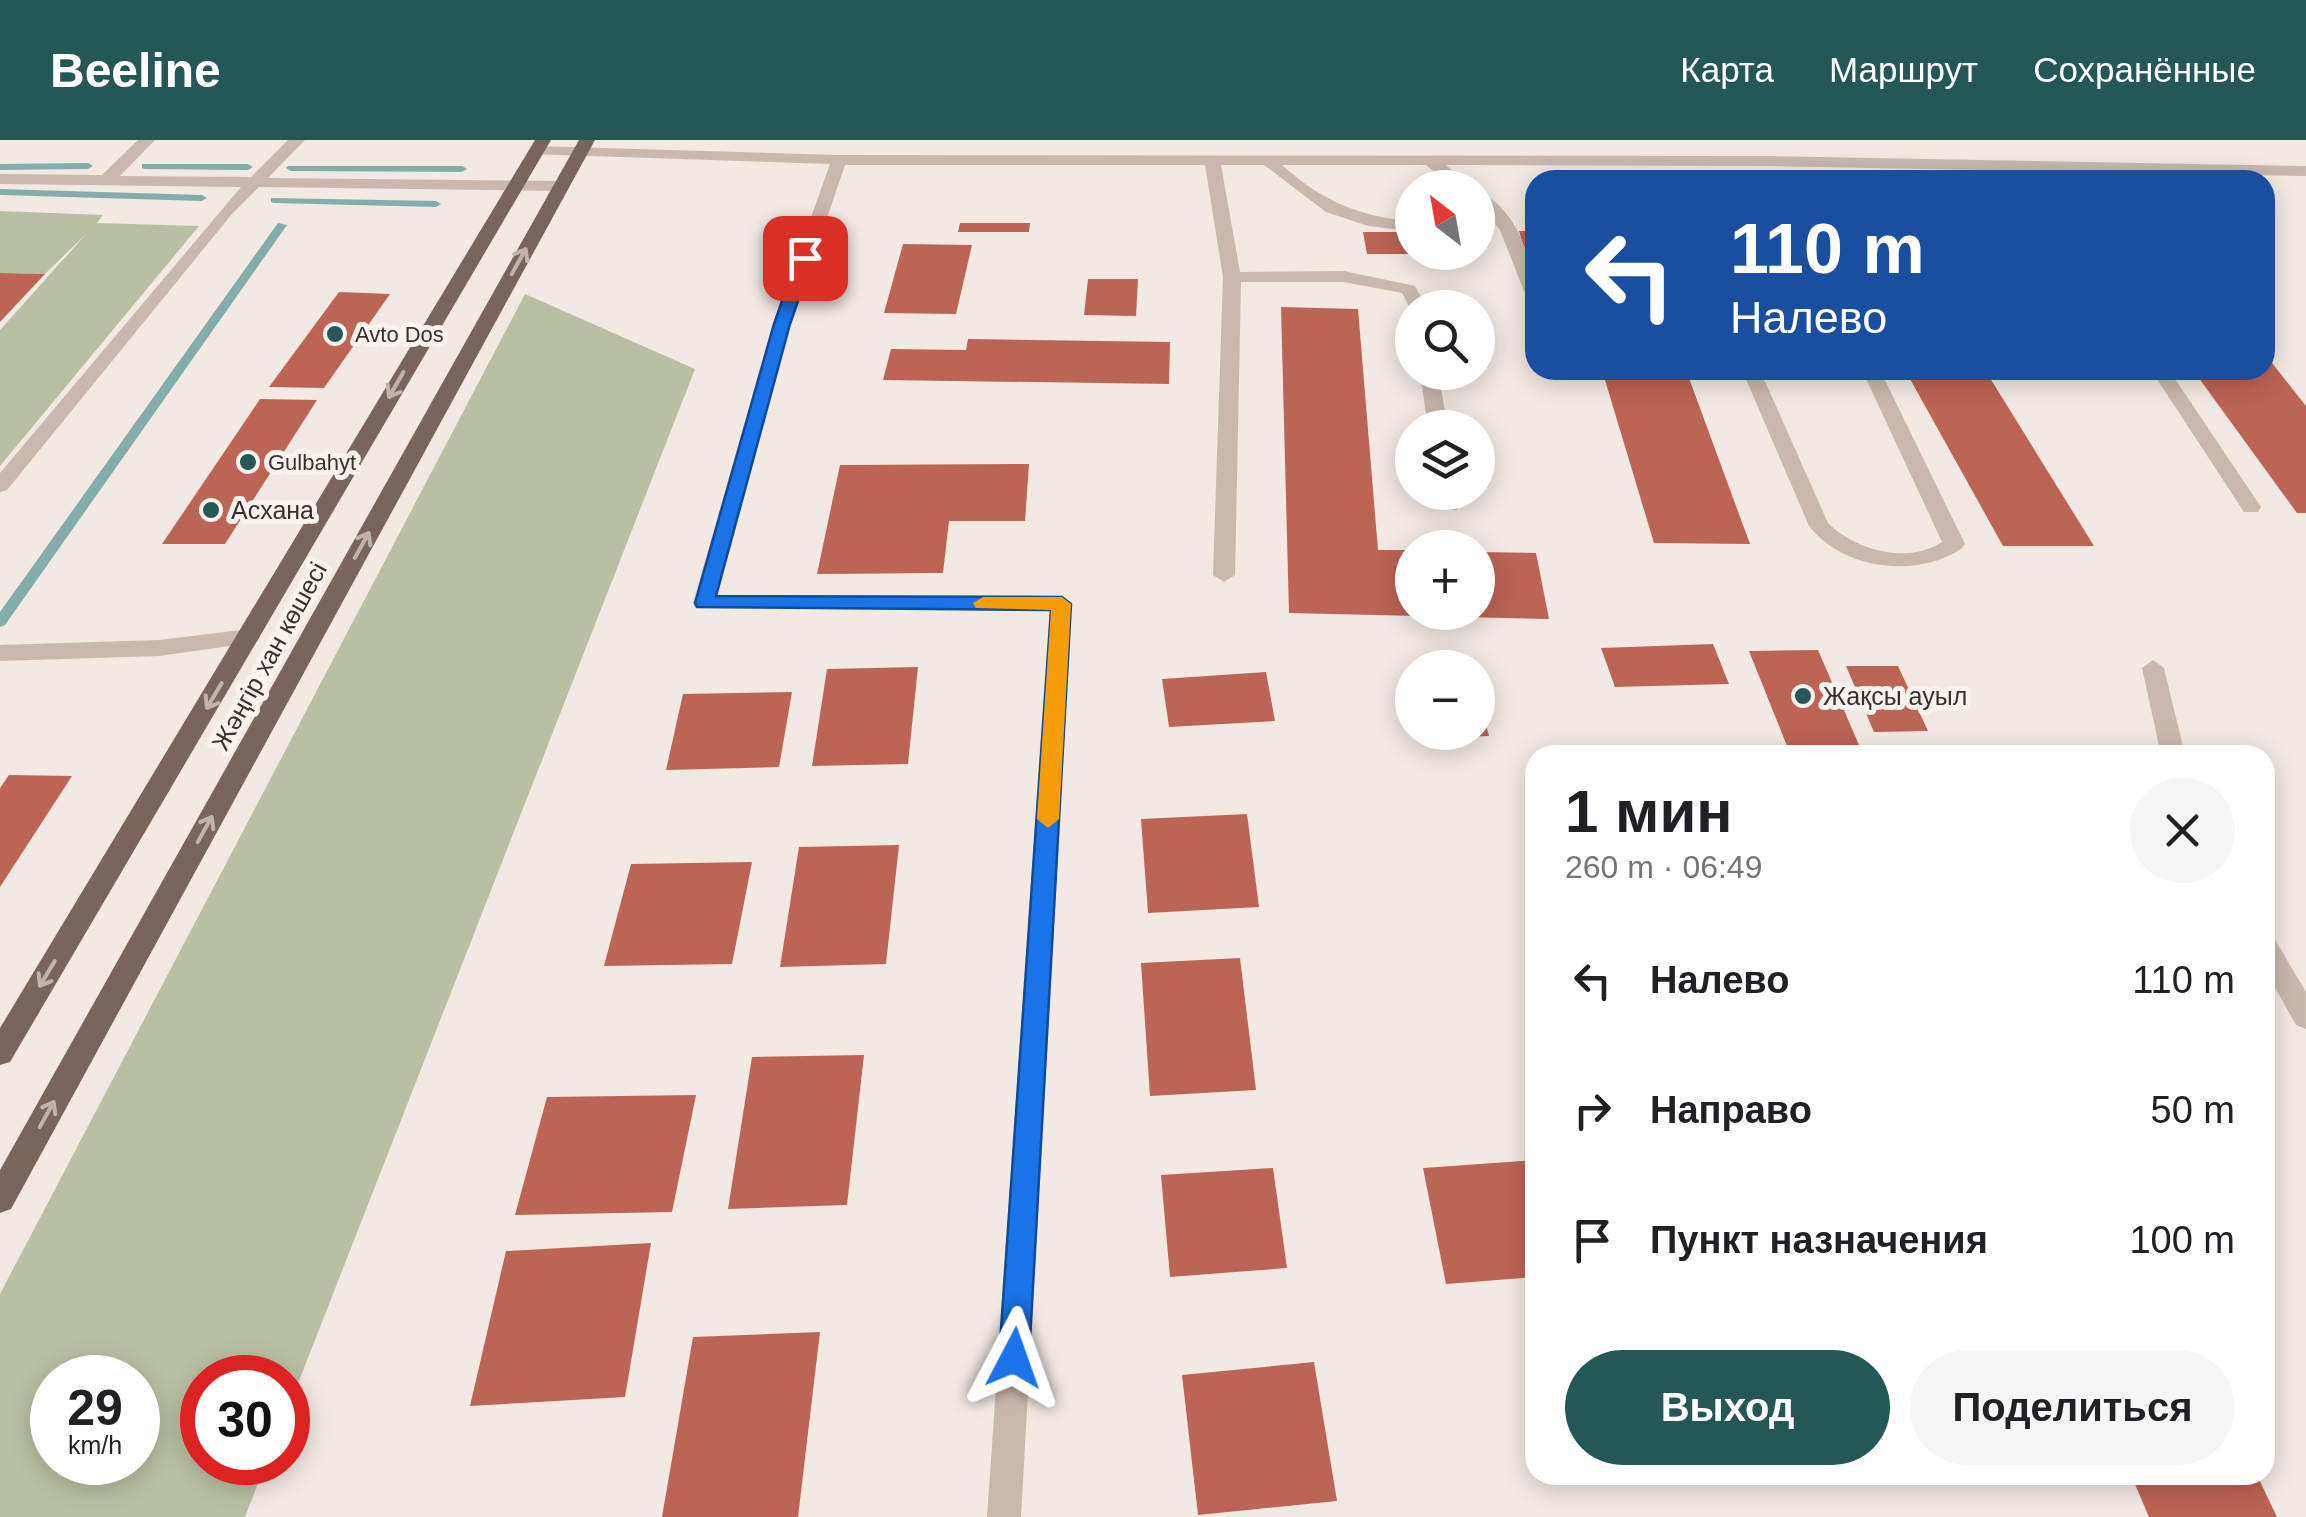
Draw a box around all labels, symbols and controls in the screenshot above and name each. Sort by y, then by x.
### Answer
text: Beeline [50,44,221,97]
text: Карта [1680,50,1774,89]
text: Маршрут [1829,50,1978,89]
text: Сохранённые [2033,50,2256,89]
north arrow [1395,170,1495,270]
map controls [1395,170,1495,750]
icon: left [1565,210,1695,340]
text: 110 m [1730,210,1925,288]
pin [763,216,848,301]
icon: arrive [778,231,833,286]
one-way arrow [510,246,530,276]
button: search [1395,290,1495,390]
text: Налево [1730,292,1887,343]
place label: Avto Dos [355,322,444,347]
marker: Avto Dos [324,323,346,345]
one-way arrow [386,370,406,399]
button: layers [1395,410,1495,510]
place label: Gulbahyt [268,450,356,475]
marker: Gulbahyt [237,451,259,473]
place label: Асхана [231,496,314,524]
marker: Асхана [200,499,222,521]
button: + [1395,530,1495,630]
one-way arrow [352,531,372,560]
street label: Жәңгір хан көшесі [206,557,332,755]
button: − [1395,650,1495,750]
one-way arrow [204,681,224,709]
place label: Жақсы ауыл [1823,682,1967,710]
marker: Жақсы ауыл [1792,685,1814,707]
text: 1 мин [1565,778,1733,845]
button: close [2130,778,2235,883]
one-way arrow [195,815,215,845]
text: 260 m · 06:49 [1565,849,1762,885]
icon: left [1565,953,1620,1008]
text: Налево [1650,959,1789,1001]
text: 110 m [2132,959,2235,1001]
one-way arrow [37,960,57,988]
icon: right [1565,1083,1620,1138]
text: Направо [1650,1089,1812,1131]
text: 50 m [2151,1089,2235,1131]
one-way arrow [38,1099,58,1129]
icon: arrive [1565,1213,1620,1268]
text: Пункт назначения [1650,1219,1988,1261]
text: 100 m [2129,1219,2235,1261]
position arrow [962,1306,1066,1410]
button: Выход [1565,1350,1890,1465]
button: Поделиться [1910,1350,2235,1465]
speed limit sign: 30 [180,1355,310,1485]
text: 29 [67,1380,123,1436]
text: km/h [68,1431,122,1459]

